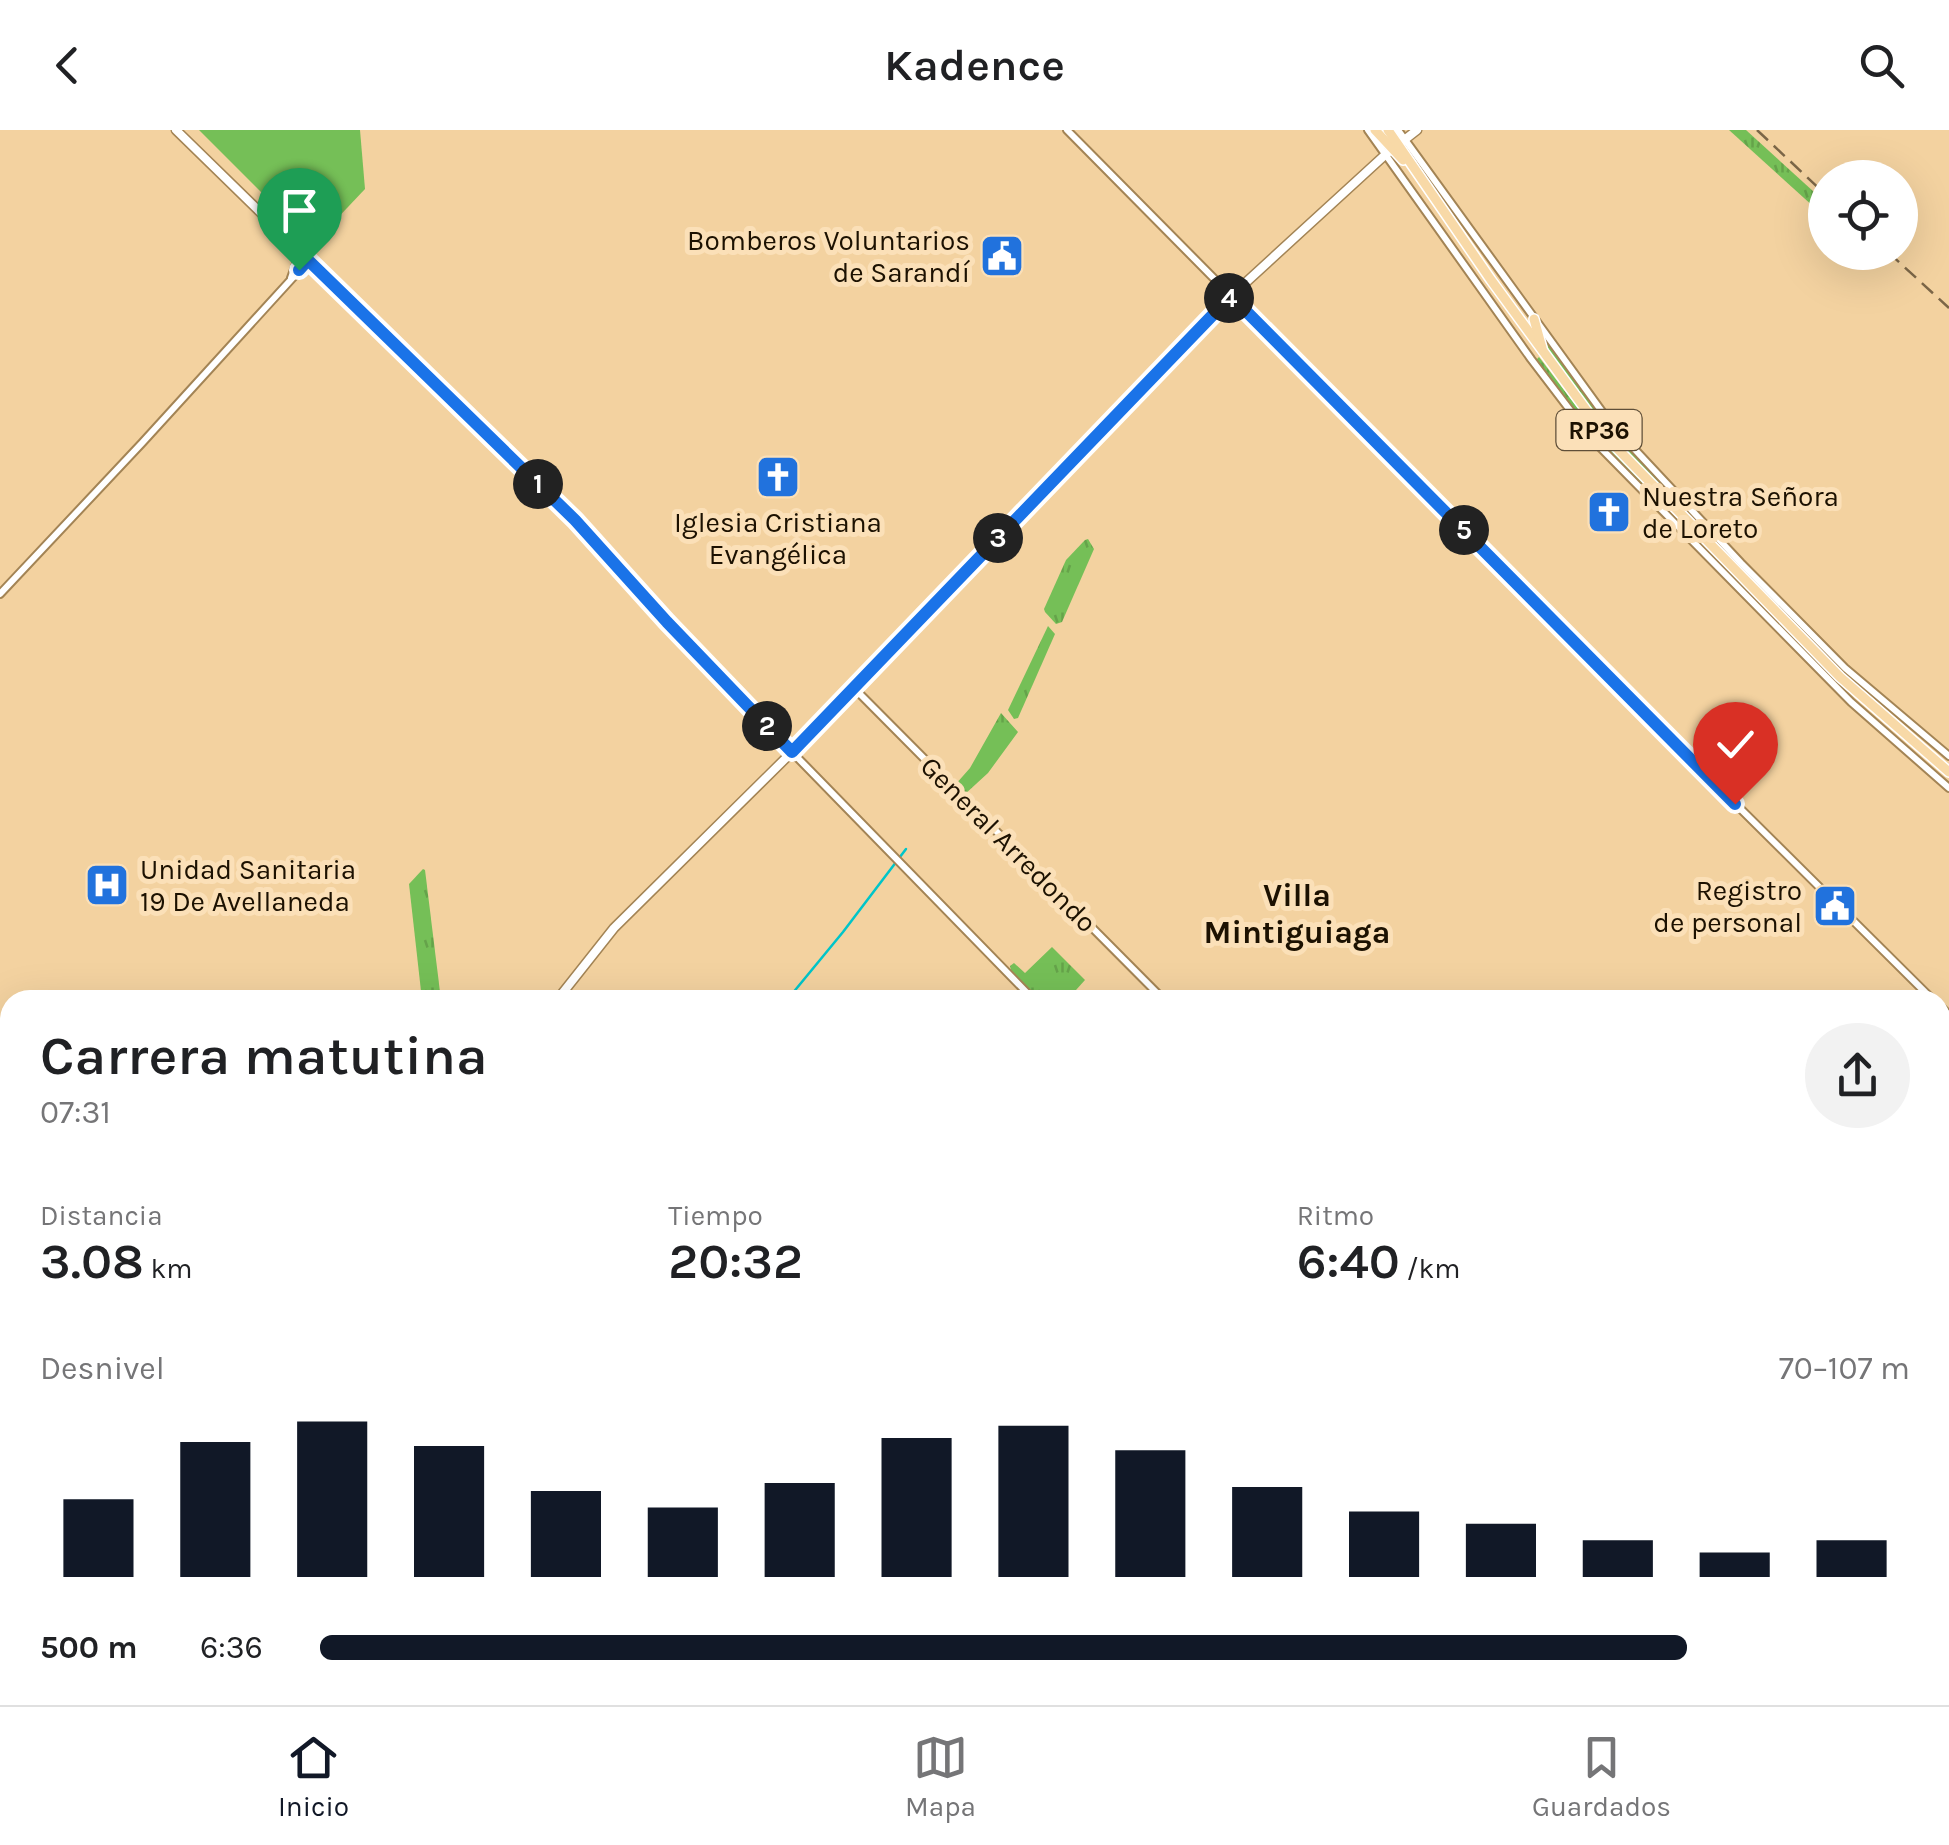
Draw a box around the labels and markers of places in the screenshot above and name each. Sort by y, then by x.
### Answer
pin [257,168,342,271]
place label: Bomberos Voluntarios de Sarandí [687,224,971,289]
public building icon: Bomberos Voluntarios de Sarandí [979,233,1025,279]
pin: 4 [1204,273,1254,323]
church icon: Iglesia Cristiana Evangélica [755,454,801,500]
pin: 1 [513,459,563,509]
place label: Nuestra Señora de Loreto [1642,480,1839,545]
church icon: Nuestra Señora de Loreto [1586,489,1632,535]
pin: 5 [1439,505,1489,555]
place label: Iglesia Cristiana Evangélica [674,506,882,571]
pin: 3 [973,513,1023,563]
pin: 2 [742,701,792,751]
pin [1693,702,1778,805]
place label: Unidad Sanitaria 19 De Avellaneda [140,853,356,918]
hospital icon: Unidad Sanitaria 19 De Avellaneda [84,862,130,908]
place label: Registro de personal [1653,874,1802,939]
public building icon: Registro de personal [1812,883,1858,929]

